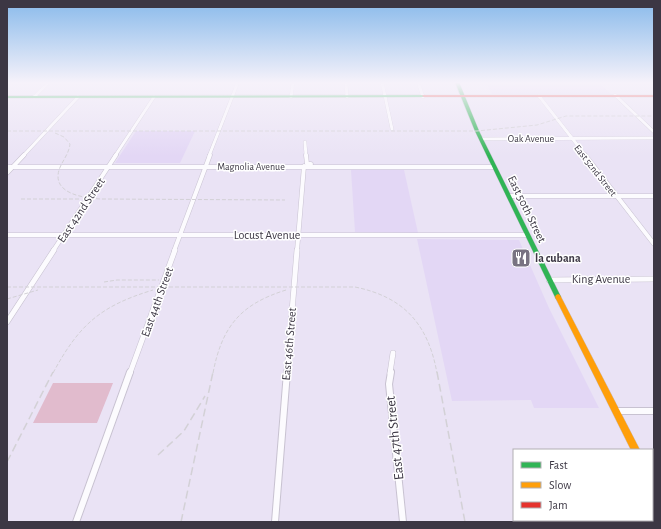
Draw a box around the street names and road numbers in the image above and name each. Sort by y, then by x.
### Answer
street label: Oak Avenue [508,134,555,144]
street label: East 52nd Street [572,143,619,199]
street label: Magnolia Avenue [217,162,285,172]
street label: East 50th Street [506,174,548,245]
street label: East 42nd Street [55,175,107,245]
street label: Locust Avenue [234,229,300,241]
street label: East 44th Street [139,265,175,338]
street label: King Avenue [572,273,630,285]
street label: East 46th Street [280,307,298,381]
street label: East 47th Street [384,395,406,481]

